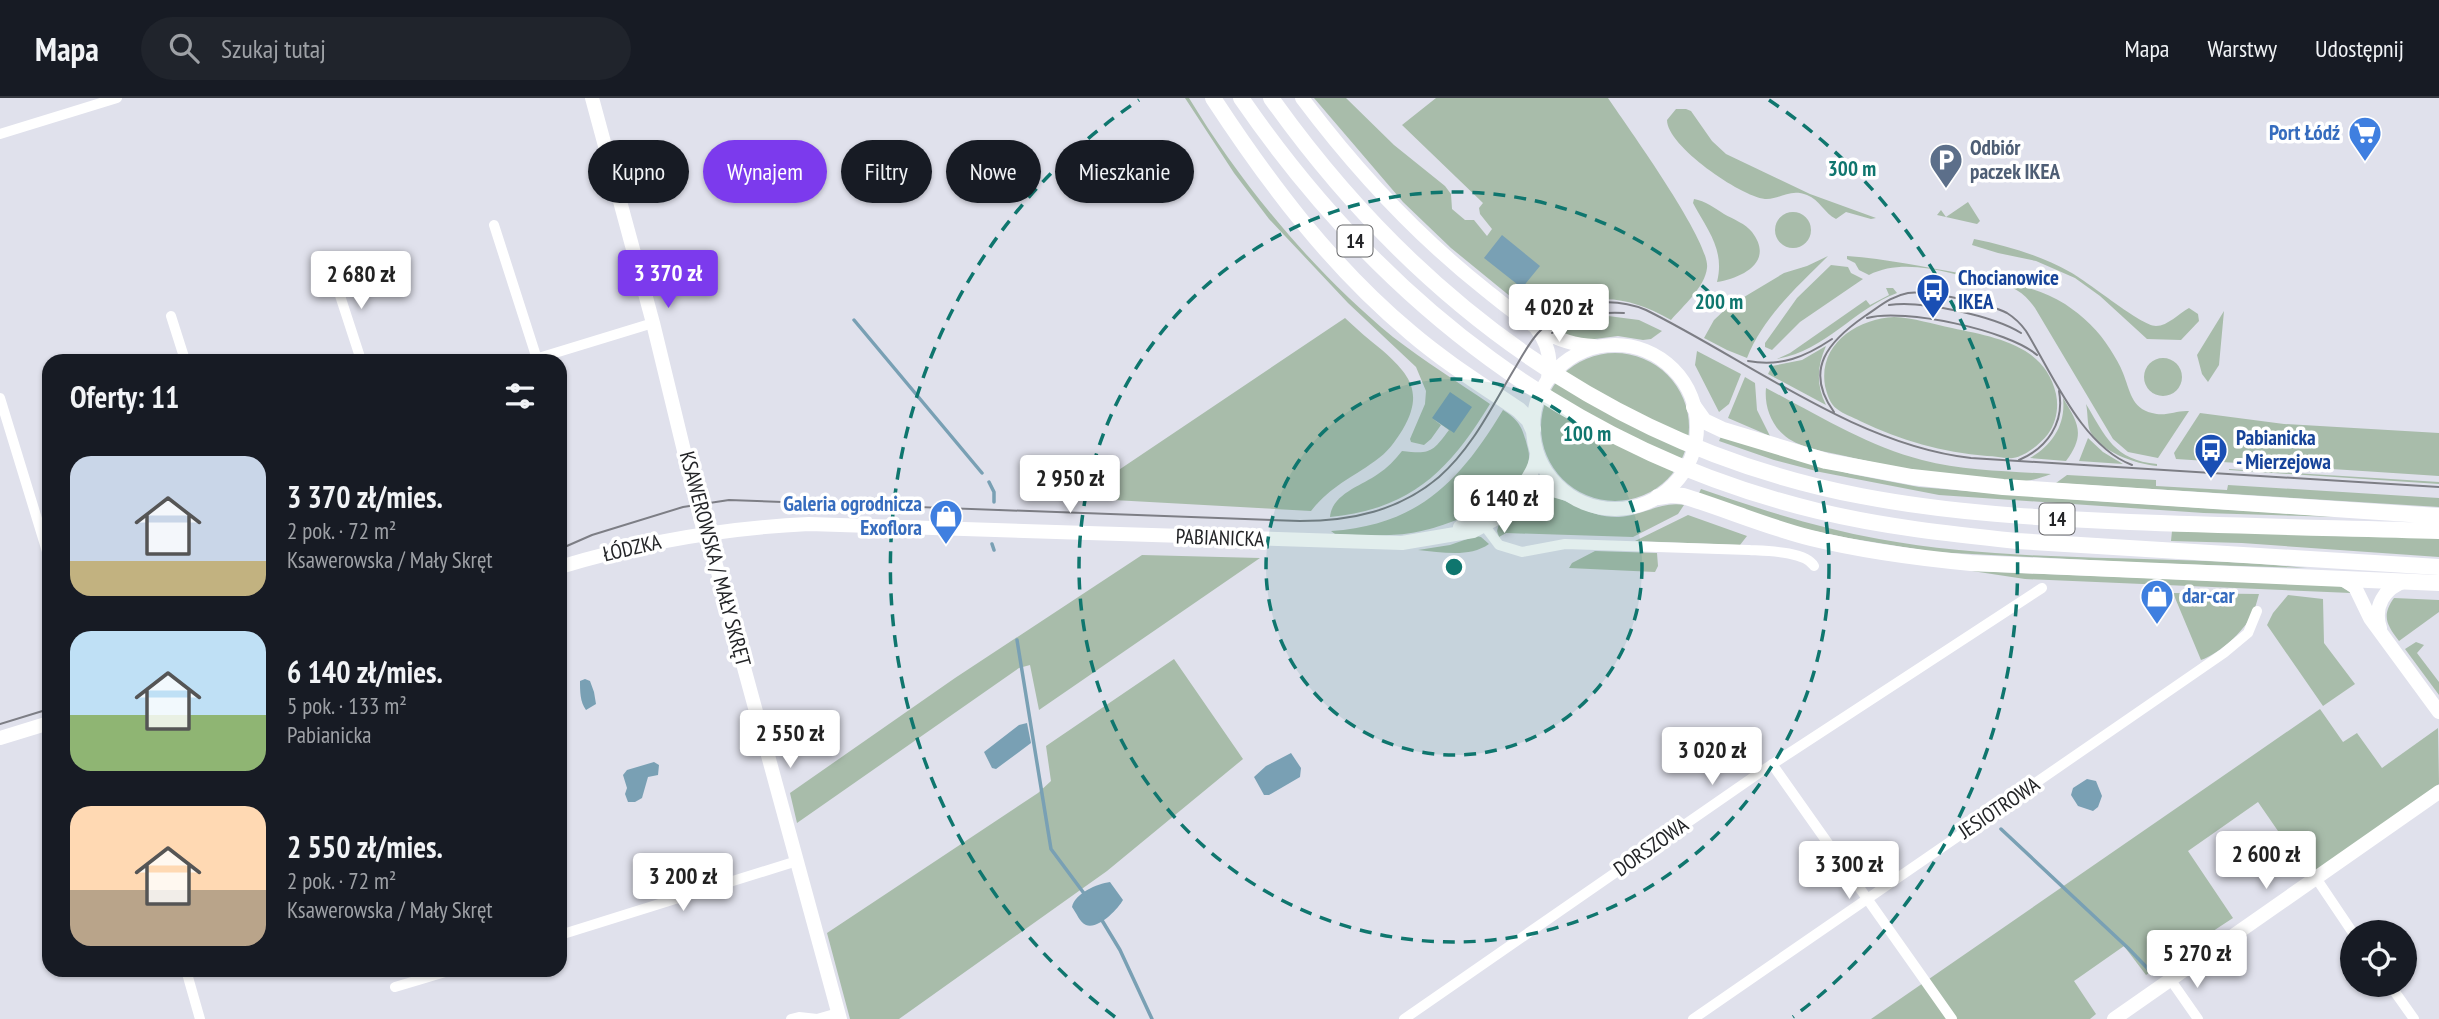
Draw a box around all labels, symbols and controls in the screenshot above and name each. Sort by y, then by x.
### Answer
search box [141,17,631,80]
text: Mapa [35,27,99,70]
icon: search [165,29,203,67]
text: Szukaj tutaj [221,32,326,65]
text: Mapa [2125,33,2169,64]
text: Warstwy [2207,33,2277,64]
text: Udostępnij [2315,33,2404,64]
supermarket icon: Port Łódź [2346,114,2384,163]
place label: Port Łódź [2269,119,2340,146]
place label: Odbiór paczek IKEA [1970,134,2061,185]
chip: Kupno [588,140,689,203]
chip: Wynajem [703,140,827,203]
chip: Filtry [841,140,932,203]
chip: Nowe [946,140,1041,203]
chip: Mieszkanie [1055,140,1194,203]
parking icon: Odbiór paczek IKEA [1927,141,1965,190]
text: 300 m [1828,155,1876,182]
road number: 14 [1338,225,1372,256]
pin: 3 370 zł [596,250,740,310]
pin: 2 680 zł [289,252,433,311]
text: 3 370 zł [634,258,702,287]
text: 2 680 zł [327,259,395,288]
place label: Chocianowice IKEA [1958,264,2059,315]
bus stop icon: Chocianowice IKEA [1914,271,1952,320]
pin: 4 020 zł [1487,285,1631,344]
text: 200 m [1695,288,1743,315]
text: 4 020 zł [1525,292,1593,321]
text: Oferty: 11 [70,377,179,416]
icon: filters [501,377,539,415]
text: 100 m [1563,420,1611,447]
place label: Pabianicka - Mierzejowa [2236,424,2331,475]
bus stop icon: Pabianicka - Mierzejowa [2192,431,2230,480]
street label: KSAWEROWSKA / MAŁY SKRĘT [674,448,757,670]
pin: 2 950 zł [998,456,1142,515]
text: 2 950 zł [1036,463,1104,492]
pin: 6 140 zł [1432,476,1576,535]
text: 3 370 zł/mies. [287,477,443,516]
text: 6 140 zł [1470,483,1538,512]
icon: home [126,484,210,568]
place label: Galeria ogrodnicza Exoflora [783,490,922,541]
shop icon: Galeria ogrodnicza Exoflora [927,497,965,546]
road number: 14 [2039,504,2074,534]
text: 2 pok. · 72 m² [287,516,396,545]
street label: PABIANICKA [1175,522,1265,553]
street label: ŁÓDZKA [600,528,664,567]
text: Ksawerowska / Mały Skręt [287,545,493,574]
centre of rings [1442,555,1466,579]
shop icon: dar-car [2138,577,2176,626]
place label: dar-car [2182,582,2235,609]
text: 6 140 zł/mies. [287,652,443,691]
icon: home [126,659,210,743]
text: 5 pok. · 133 m² [287,691,407,720]
pin: 2 550 zł [718,710,862,770]
text: 2 550 zł [756,718,824,747]
text: Pabianicka [287,720,372,749]
pin: 3 020 zł [1640,728,1784,787]
text: 3 020 zł [1678,735,1746,764]
street label: JESIOTROWA [1952,771,2045,845]
street label: DORSZOWA [1608,811,1693,882]
text: 2 550 zł/mies. [287,827,443,866]
pin: 2 600 zł [2194,832,2338,891]
icon: home [126,834,210,918]
text: 2 600 zł [2232,839,2300,868]
pin: 3 300 zł [1777,842,1921,901]
text: 3 300 zł [1815,849,1883,878]
pin: 3 200 zł [611,854,755,913]
text: 3 200 zł [649,861,717,890]
text: 2 pok. · 72 m² [287,866,396,895]
text: Ksawerowska / Mały Skręt [287,895,493,924]
map controls [2340,920,2417,997]
button: locate [2340,920,2417,997]
pin: 5 270 zł [2125,930,2269,990]
text: 5 270 zł [2163,938,2231,967]

